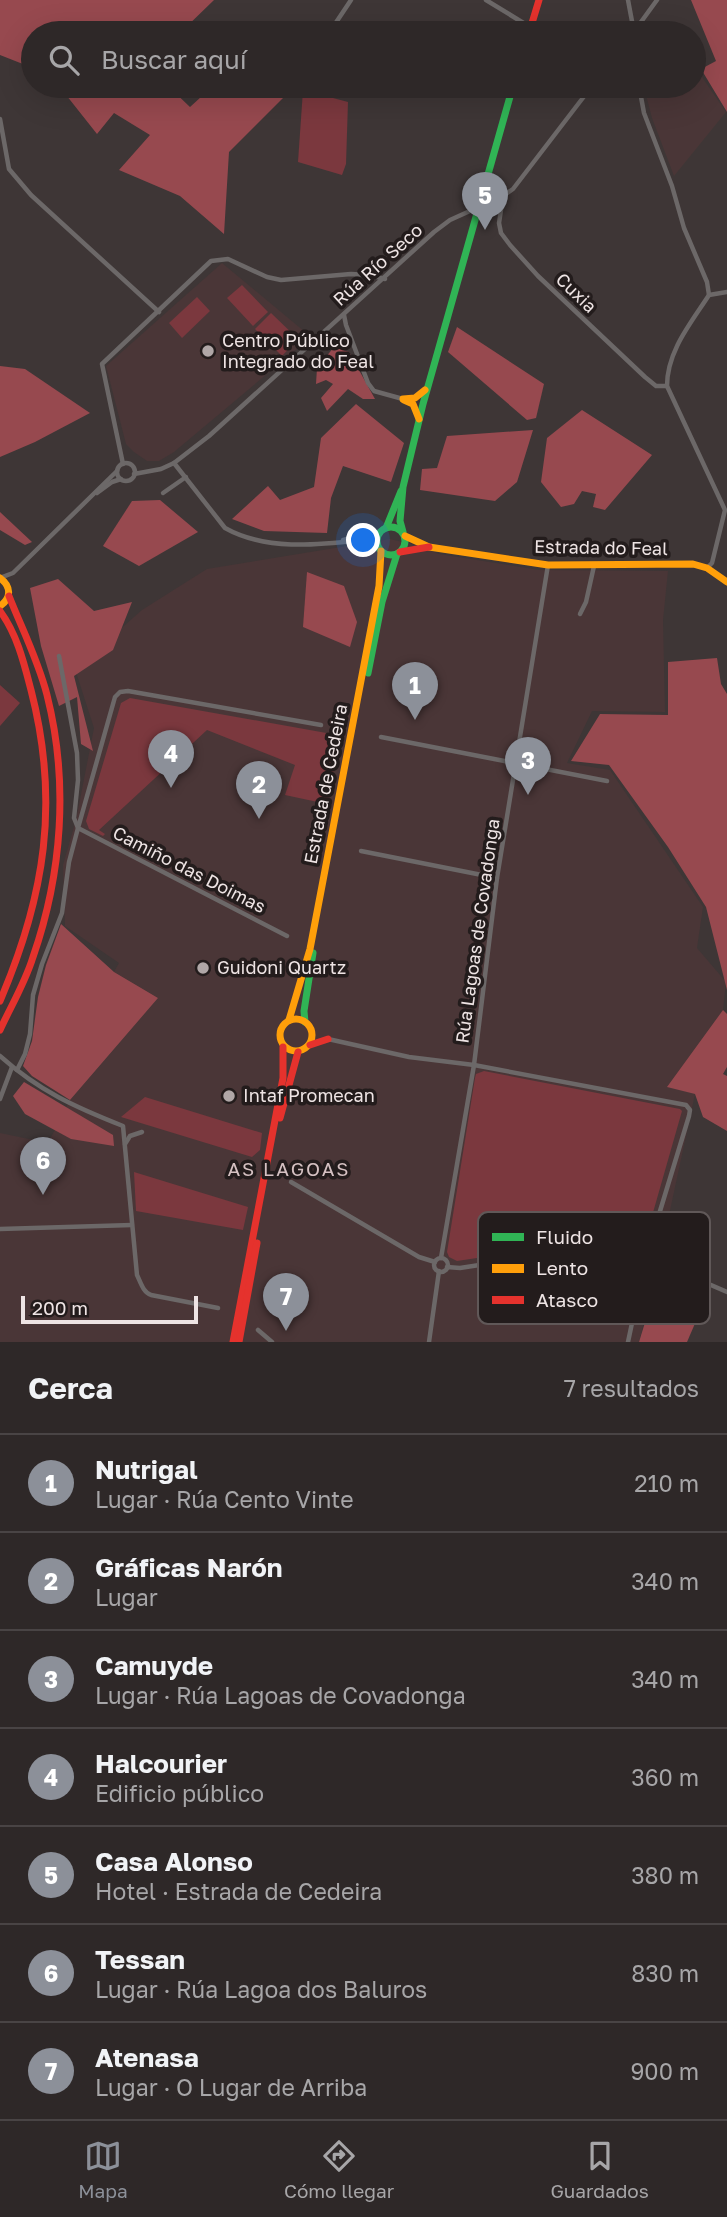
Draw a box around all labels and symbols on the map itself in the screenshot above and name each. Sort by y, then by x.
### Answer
pin: 5 [462,172,508,230]
street label: Rúa Río Seco [328,218,426,310]
street label: Cuxia [552,268,602,317]
place label: Centro Público Integrado do Feal [222,329,374,372]
marker: Centro Público Integrado do Feal [200,343,216,359]
your location [346,523,380,557]
street label: Estrada do Feal [534,535,668,559]
pin: 1 [392,662,438,720]
street label: Estrada de Cedeira [299,702,351,866]
pin: 4 [148,730,194,788]
pin: 3 [505,737,551,795]
pin: 2 [236,761,282,819]
street label: Rúa Lagoas de Covadonga [450,817,504,1045]
street label: Camiño das Doimas [109,821,270,917]
place label: Guidoni Quartz [217,956,346,978]
marker: Guidoni Quartz [195,960,211,976]
place label: Intaf Promecan [243,1084,375,1106]
marker: Intaf Promecan [221,1088,237,1104]
pin: 6 [20,1137,66,1195]
district label: AS LAGOAS [228,1157,350,1180]
legend [478,1212,710,1324]
text: Fluido [536,1225,593,1248]
text: Lento [536,1256,588,1279]
pin: 7 [263,1273,309,1331]
text: Atasco [536,1288,598,1311]
scale bar [21,1293,198,1325]

